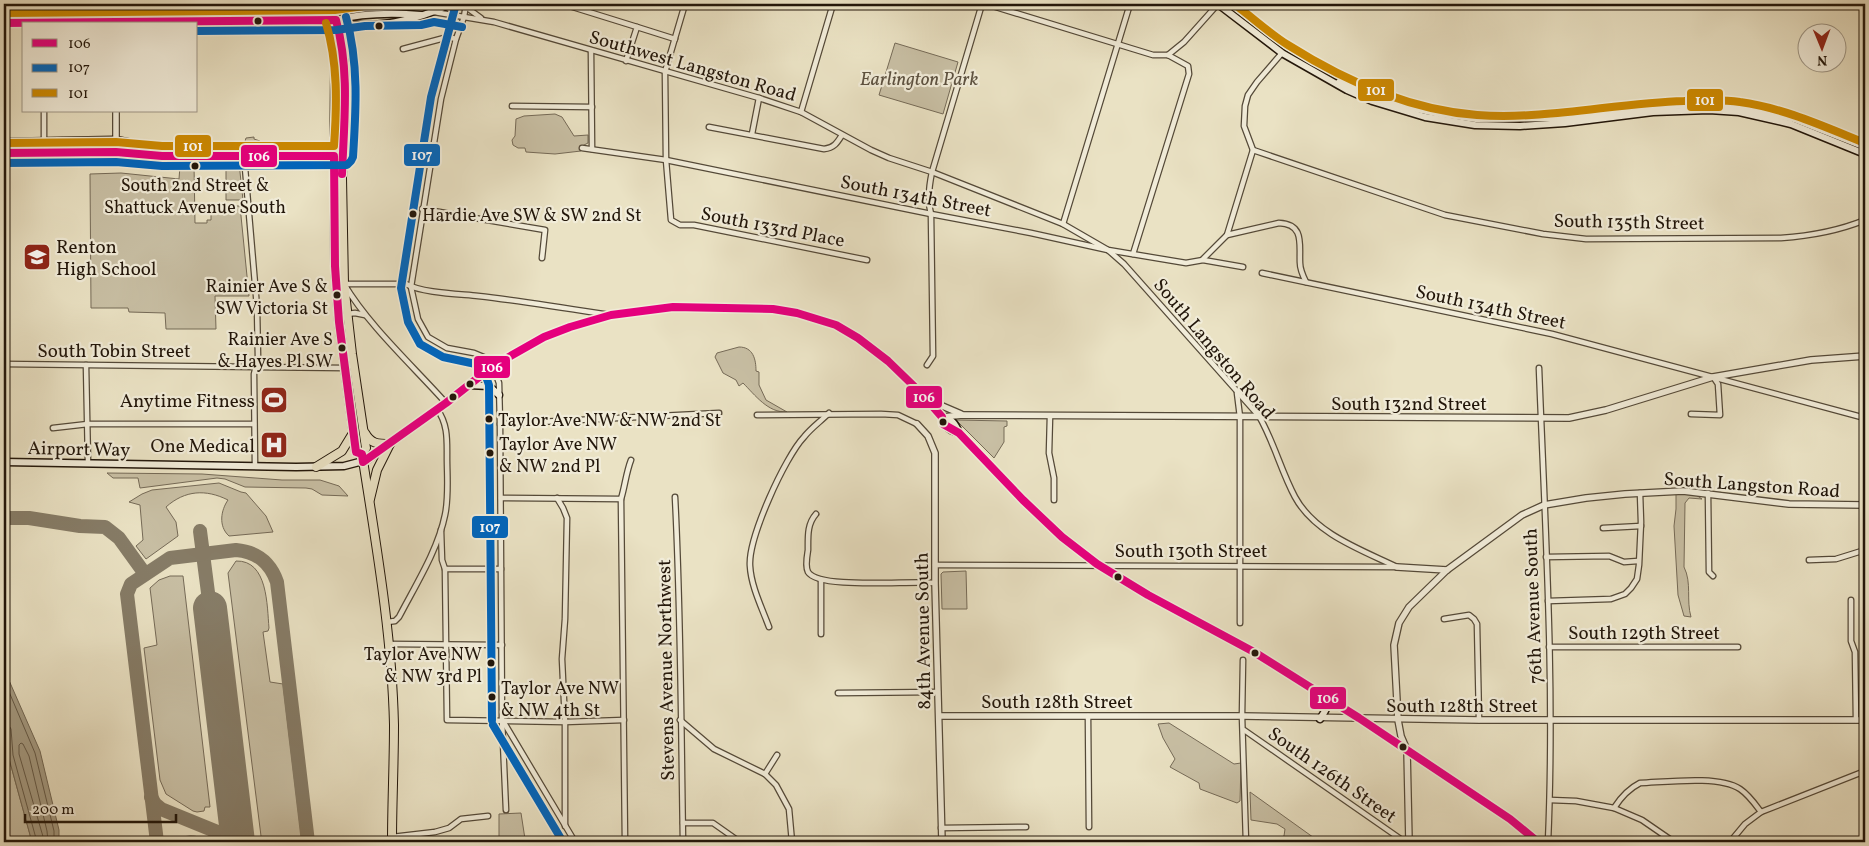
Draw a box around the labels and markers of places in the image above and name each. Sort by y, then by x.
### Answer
unlabelled marker [253,16,263,26]
unlabelled marker [374,21,384,31]
marker: South 2nd Street & Shattuck Avenue South [190,161,200,171]
place label: South 2nd Street & Shattuck Avenue South [104,174,286,221]
place label: Hardie Ave SW & SW 2nd St [422,204,642,229]
marker: Hardie Ave SW & SW 2nd St [408,209,418,219]
place label: Renton High School [56,235,157,283]
school or university icon: Renton High School [22,242,52,272]
place label: Rainier Ave S & SW Victoria St [206,275,328,322]
marker: Rainier Ave S & SW Victoria St [332,290,342,300]
place label: Rainier Ave S & Hayes Pl SW [218,328,333,375]
marker: Rainier Ave S & Hayes Pl SW [337,343,347,353]
unlabelled marker [465,379,475,389]
sports icon: Anytime Fitness [259,385,289,415]
place label: Anytime Fitness [120,389,255,415]
unlabelled marker [448,392,458,402]
place label: Taylor Ave NW & NW 2nd St [498,409,721,434]
marker: Taylor Ave NW & NW 2nd St [484,414,494,424]
unlabelled marker [938,417,948,427]
hospital icon: One Medical [259,430,289,460]
place label: Taylor Ave NW & NW 2nd Pl [499,433,617,480]
place label: One Medical [151,434,255,460]
marker: Taylor Ave NW & NW 2nd Pl [485,448,495,458]
unlabelled marker [1113,572,1123,582]
place label: Taylor Ave NW & NW 3rd Pl [364,643,482,690]
unlabelled marker [1250,648,1260,658]
marker: Taylor Ave NW & NW 3rd Pl [486,658,496,668]
place label: Taylor Ave NW & NW 4th St [501,677,619,724]
marker: Taylor Ave NW & NW 4th St [487,692,497,702]
unlabelled marker [1398,742,1408,752]

